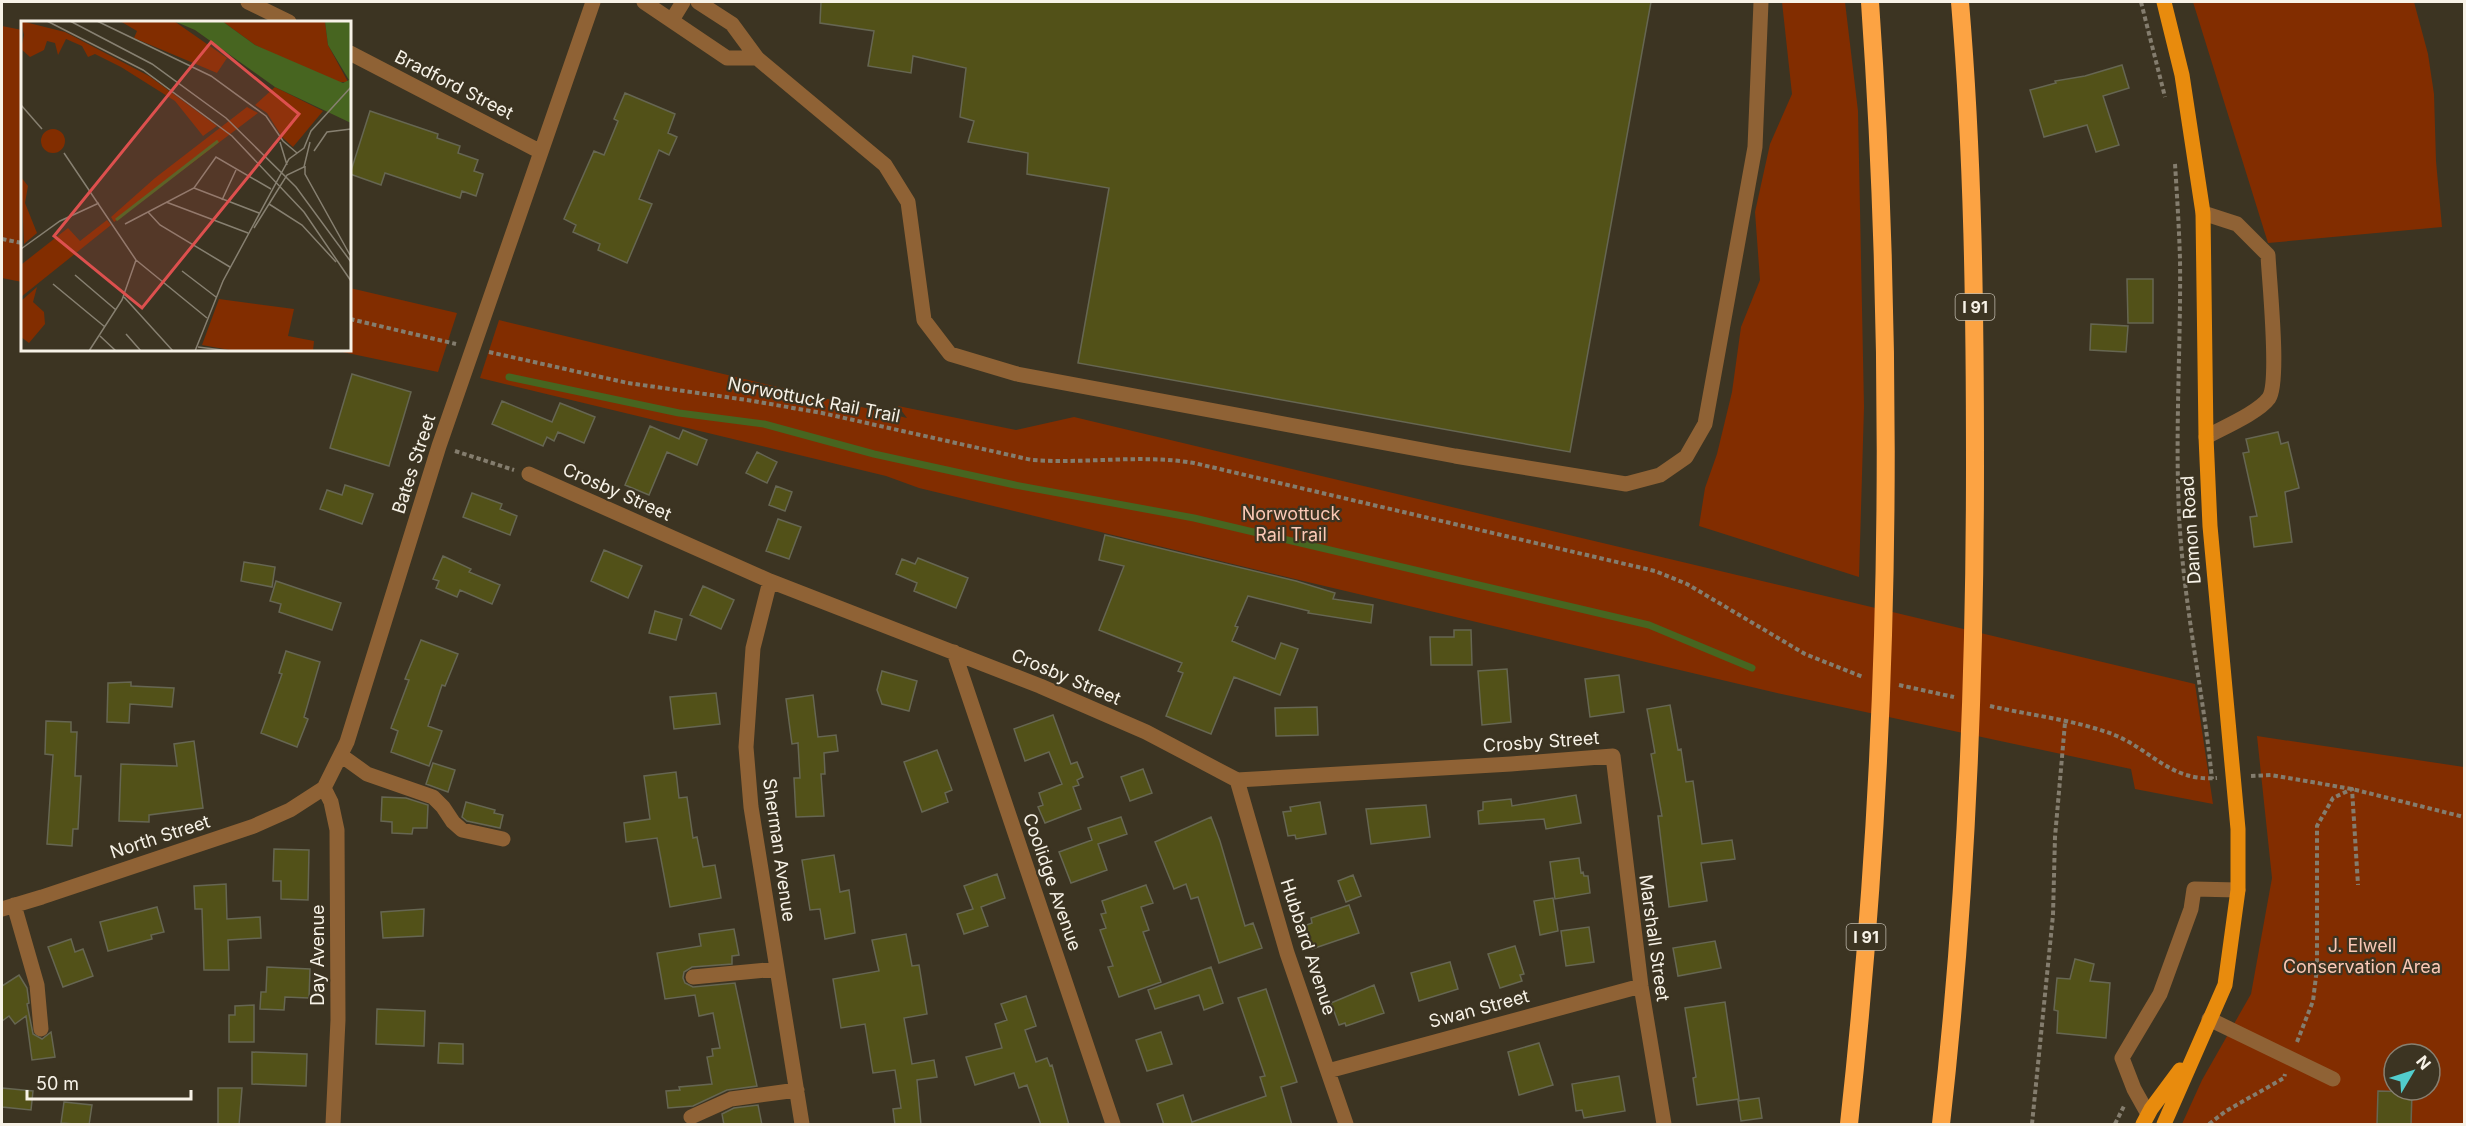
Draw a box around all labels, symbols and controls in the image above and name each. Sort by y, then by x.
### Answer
inset map [21,21,351,351]
street label: Bradford Street [392,46,517,123]
road number: I 91 [1956,294,1994,320]
street label: Norwottuck Rail Trail [726,372,902,427]
street label: Bates Street [388,411,440,516]
street label: Crosby Street [560,458,675,525]
street label: Damon Road [2176,475,2205,585]
park label: Norwottuck Rail Trail [1242,503,1340,545]
street label: Crosby Street [1008,644,1124,709]
street label: Crosby Street [1482,727,1600,756]
street label: Sherman Avenue [759,777,800,923]
street label: North Street [107,810,213,863]
street label: Coolidge Avenue [1019,810,1086,953]
street label: Marshall Street [1635,873,1674,1003]
street label: Hubbard Avenue [1277,876,1340,1018]
street label: Day Avenue [307,904,328,1006]
road number: I 91 [1846,924,1886,950]
park label: J. Elwell Conservation Area [2283,935,2441,977]
street label: Swan Street [1426,985,1531,1032]
north arrow [2382,1042,2442,1102]
text: N [2412,1052,2435,1074]
scale bar [27,1063,190,1101]
text: 50 m [36,1073,79,1094]

